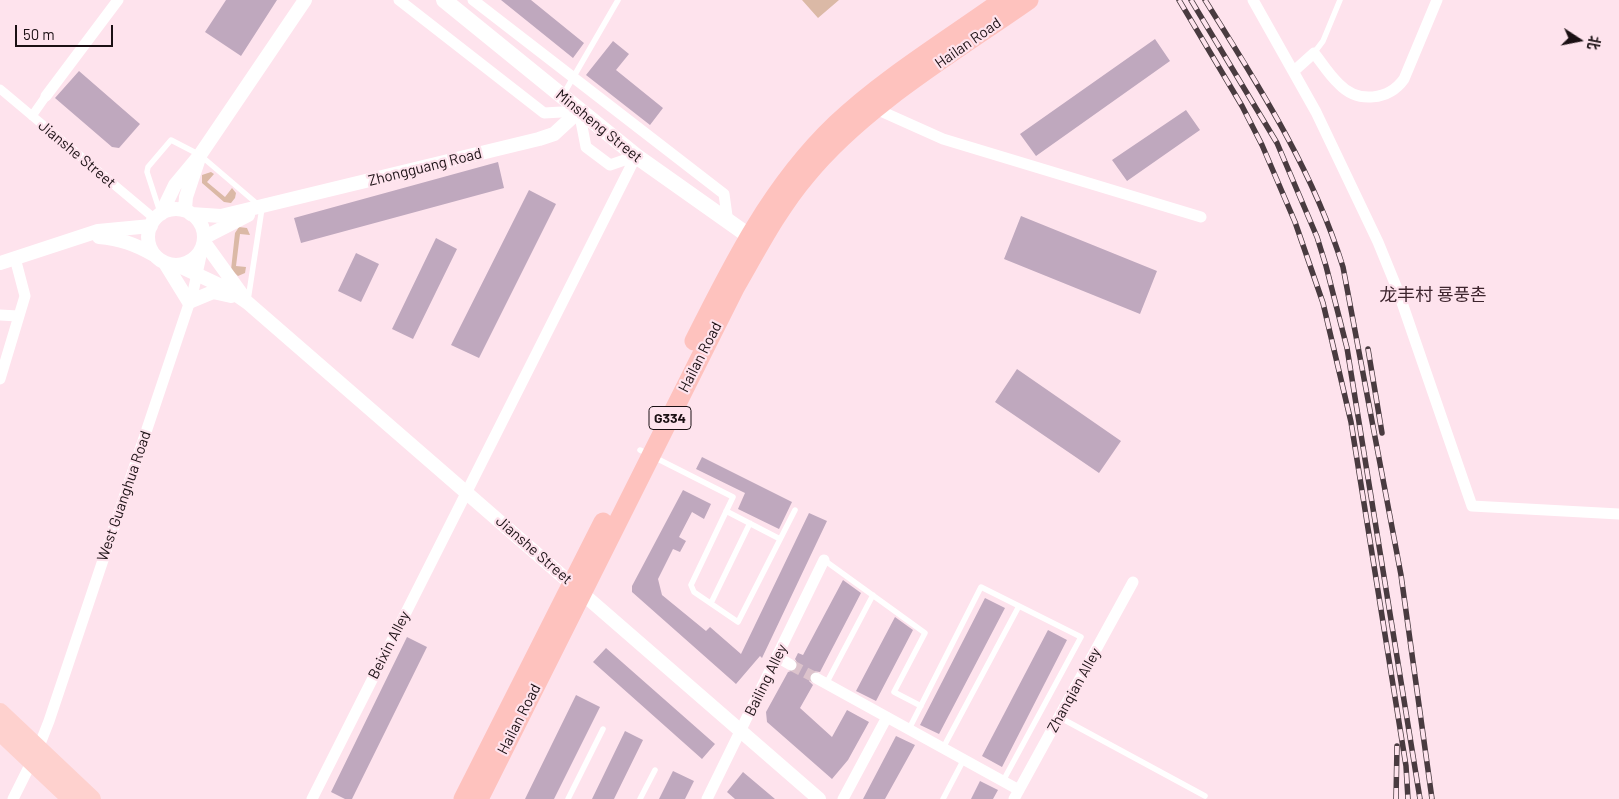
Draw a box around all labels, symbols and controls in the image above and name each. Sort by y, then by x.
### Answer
street label: Hailan Road [931,14,1005,72]
scale bar [18,15,115,47]
north arrow [1554,15,1604,65]
text: 50 m [23,25,55,43]
text: 北 [1585,34,1604,51]
street label: Minsheng Street [552,86,646,166]
street label: Jianshe Street [35,116,119,192]
street label: Zhongguang Road [366,144,484,190]
district label: 龙丰村 룡풍촌 [1379,284,1487,306]
street label: Hailan Road [675,319,725,395]
road number: G334 [649,406,691,429]
street label: West Guanghua Road [93,428,155,564]
street label: Jianshe Street [492,512,576,588]
street label: Beixin Alley [364,608,414,682]
street label: Bailing Alley [741,641,791,719]
street label: Zhanqian Alley [1043,645,1105,735]
street label: Hailan Road [494,681,544,757]

